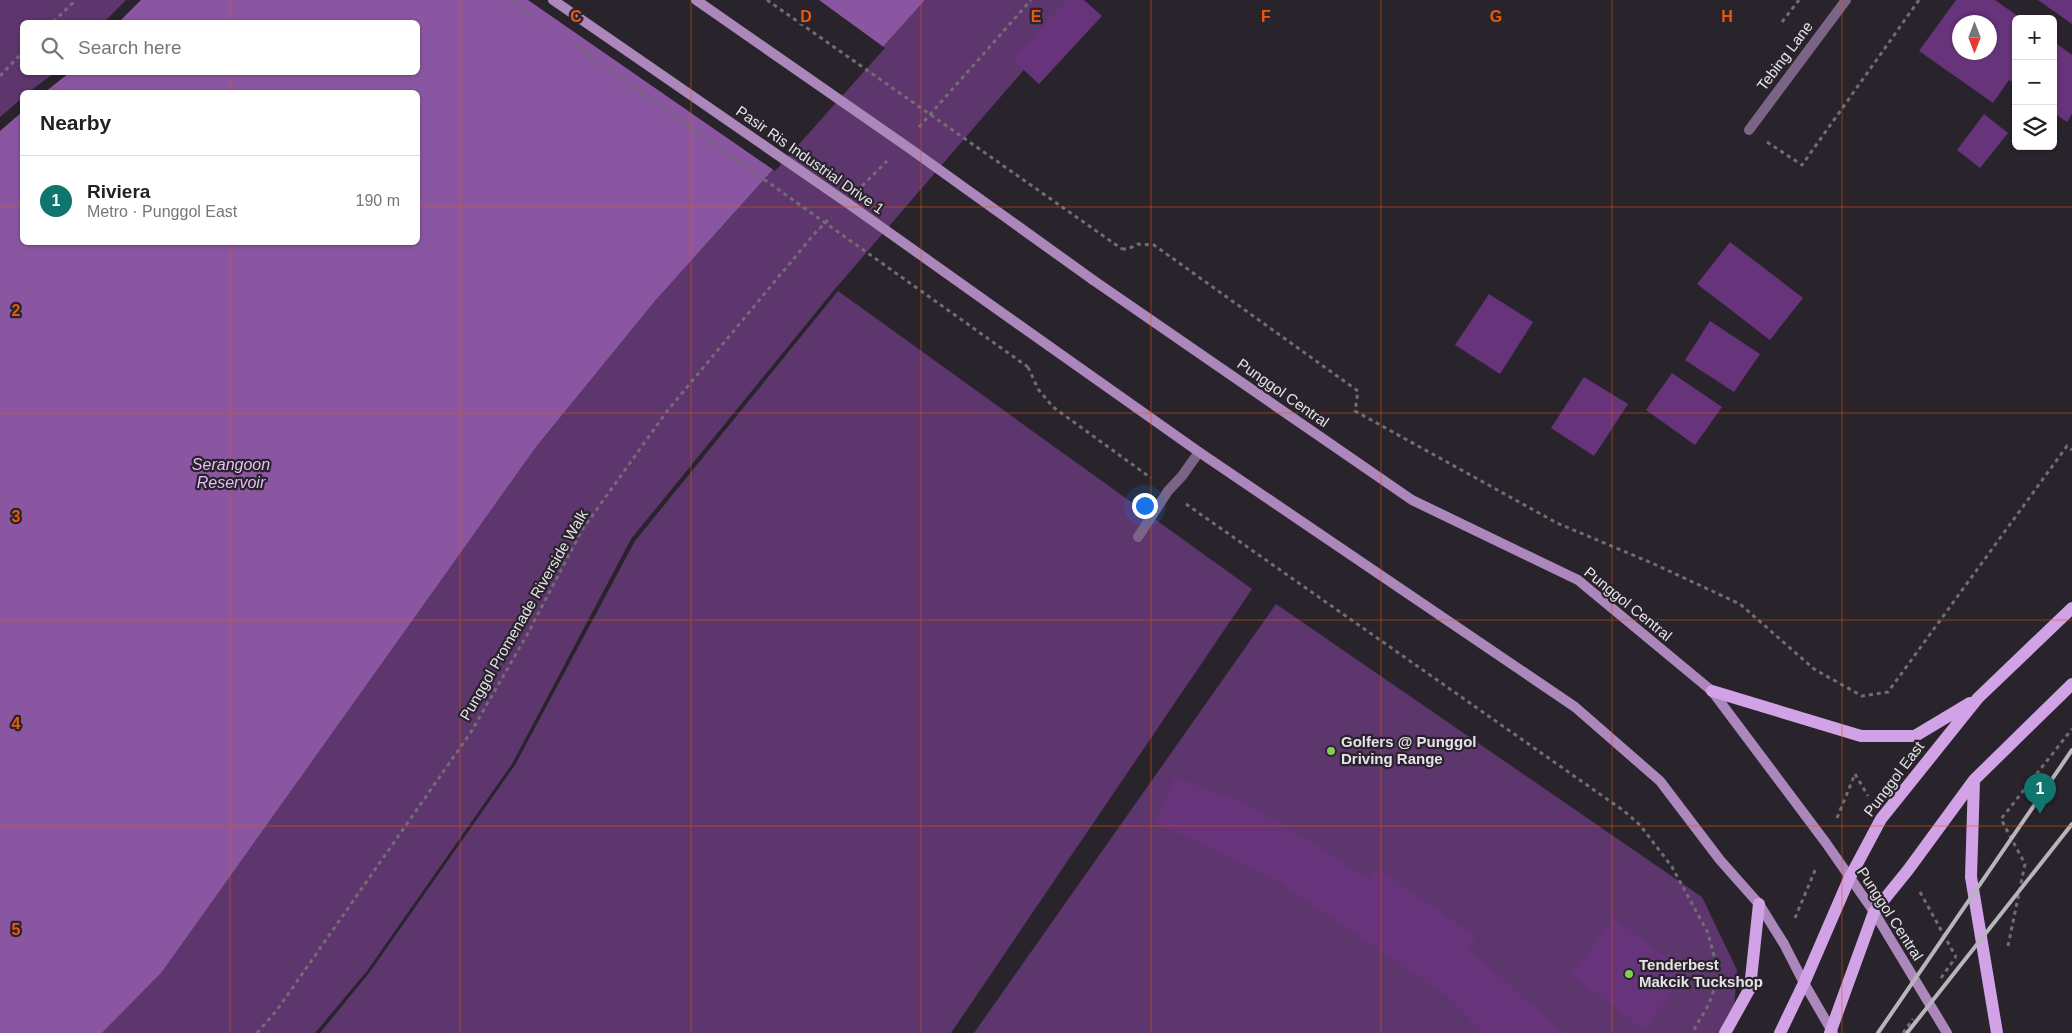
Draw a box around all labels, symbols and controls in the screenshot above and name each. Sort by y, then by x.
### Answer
text: C [570,8,582,25]
text: D [800,8,812,25]
text: E [1031,8,1042,25]
text: F [1261,8,1271,25]
text: G [1490,8,1502,25]
text: H [1721,8,1733,25]
north arrow [1952,15,1997,60]
map controls [2012,15,2057,150]
button: + [2012,15,2057,60]
street label: Tebing Lane [1753,18,1816,93]
search box [20,20,420,75]
icon: search [38,34,66,62]
text: Search here [78,37,182,58]
button: − [2012,60,2057,105]
street label: Pasir Ris Industrial Drive 1 [733,102,888,217]
button: layers [2012,105,2057,150]
text: Nearby [40,111,111,134]
text: Riviera [87,181,150,202]
text: 1 [52,192,60,209]
text: 190 m [356,192,400,209]
text: Metro · Punggol East [87,203,237,220]
text: 2 [12,302,21,319]
street label: Punggol Central [1234,355,1332,430]
water label: Serangoon Reservoir [192,456,270,491]
your location [1132,493,1158,519]
street label: Punggol Promenade Riverside Walk [456,506,591,723]
text: 3 [12,508,21,525]
street label: Punggol Central [1581,563,1675,644]
text: 4 [12,715,21,732]
place label: Golfers @ Punggol Driving Range [1341,733,1476,767]
street label: Punggol East [1860,737,1928,819]
marker: Golfers @ Punggol Driving Range [1325,745,1337,757]
pin: 1 [2024,773,2056,814]
street label: Punggol Central [1854,864,1927,963]
text: 5 [12,921,21,938]
place label: Tenderbest Makcik Tuckshop [1639,956,1763,990]
marker: Tenderbest Makcik Tuckshop [1623,968,1635,980]

